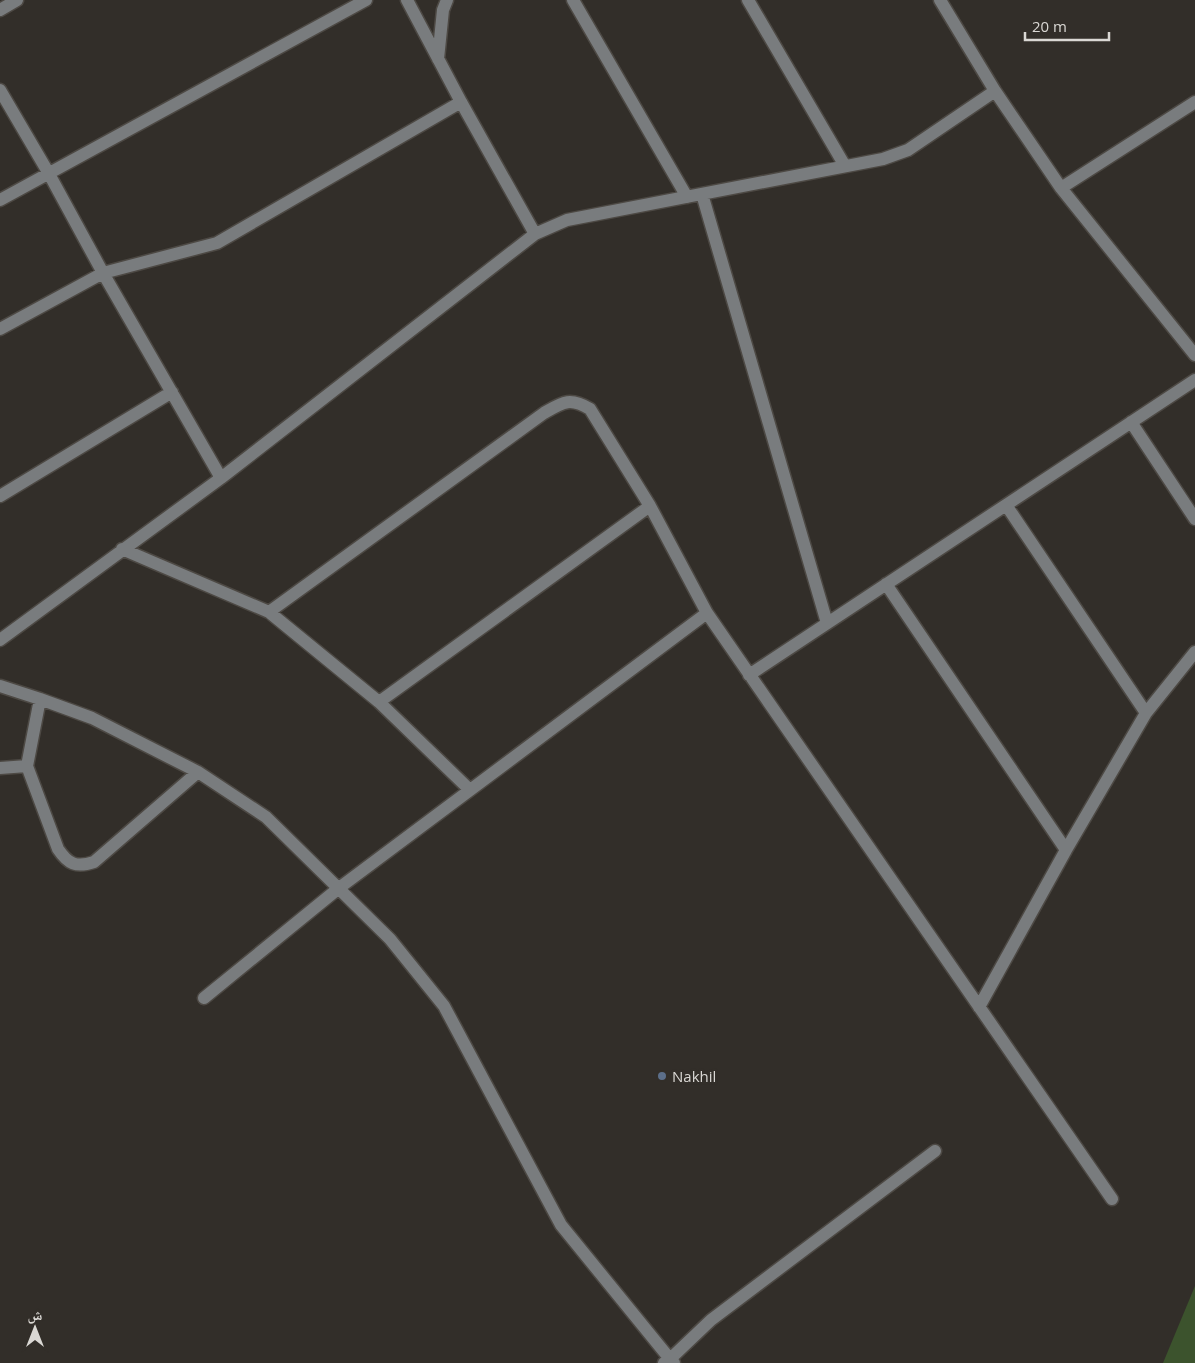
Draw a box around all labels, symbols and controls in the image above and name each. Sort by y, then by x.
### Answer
scale bar [1025,10,1109,42]
text: 20 m [1032,16,1067,36]
place label: Nakhil [672,1066,716,1086]
marker: Nakhil [656,1070,668,1082]
north arrow [10,1303,60,1353]
text: ش [28,1305,43,1324]

